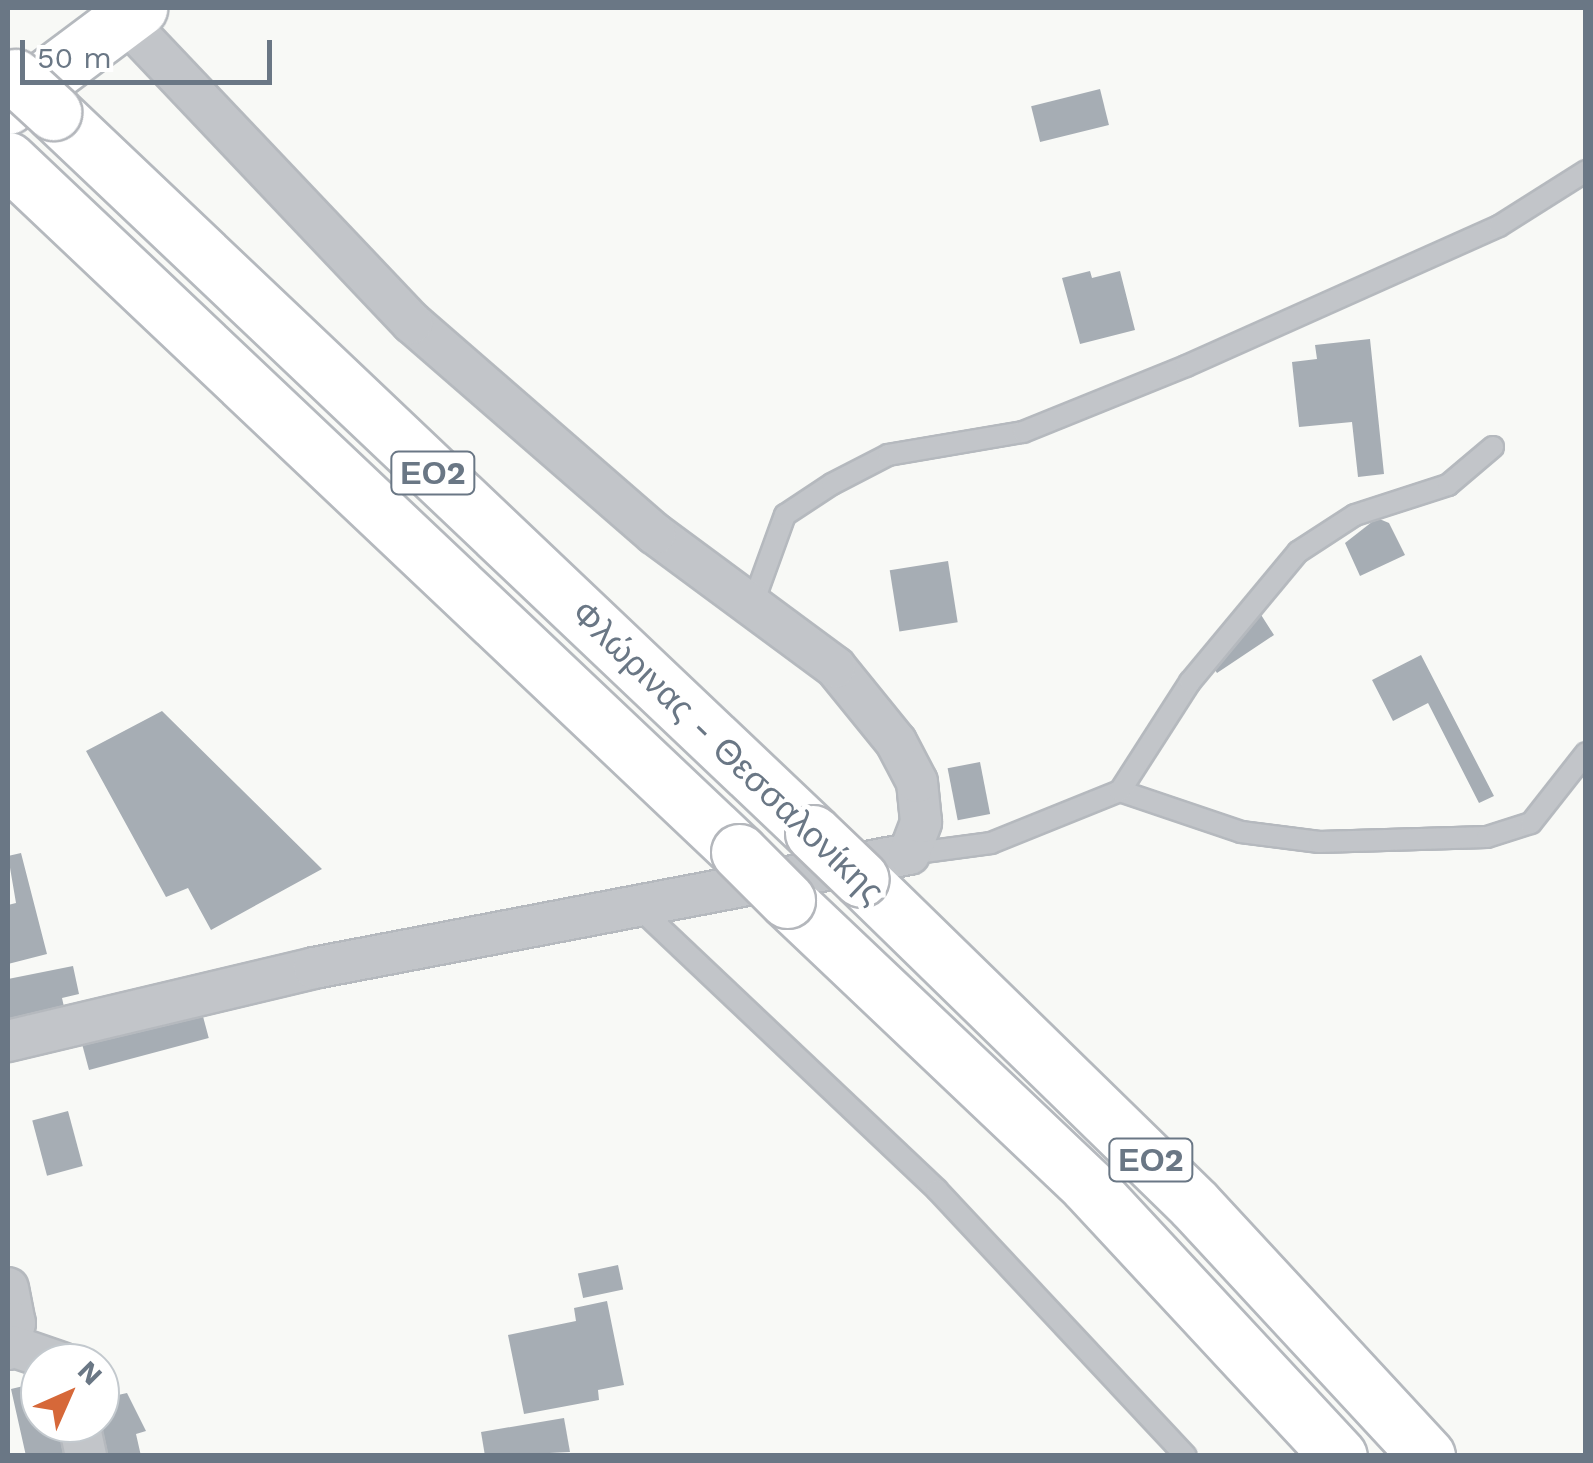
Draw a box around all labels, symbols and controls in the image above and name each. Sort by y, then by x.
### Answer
scale bar [25,20,278,82]
text: 50 m [37,40,112,75]
road number: ΕΟ2 [388,446,478,500]
street label: Φλώρινας - Θεσσαλονίκης [563,592,893,912]
road number: ΕΟ2 [1106,1133,1196,1187]
north arrow [20,1343,120,1443]
text: N [71,1354,109,1392]

